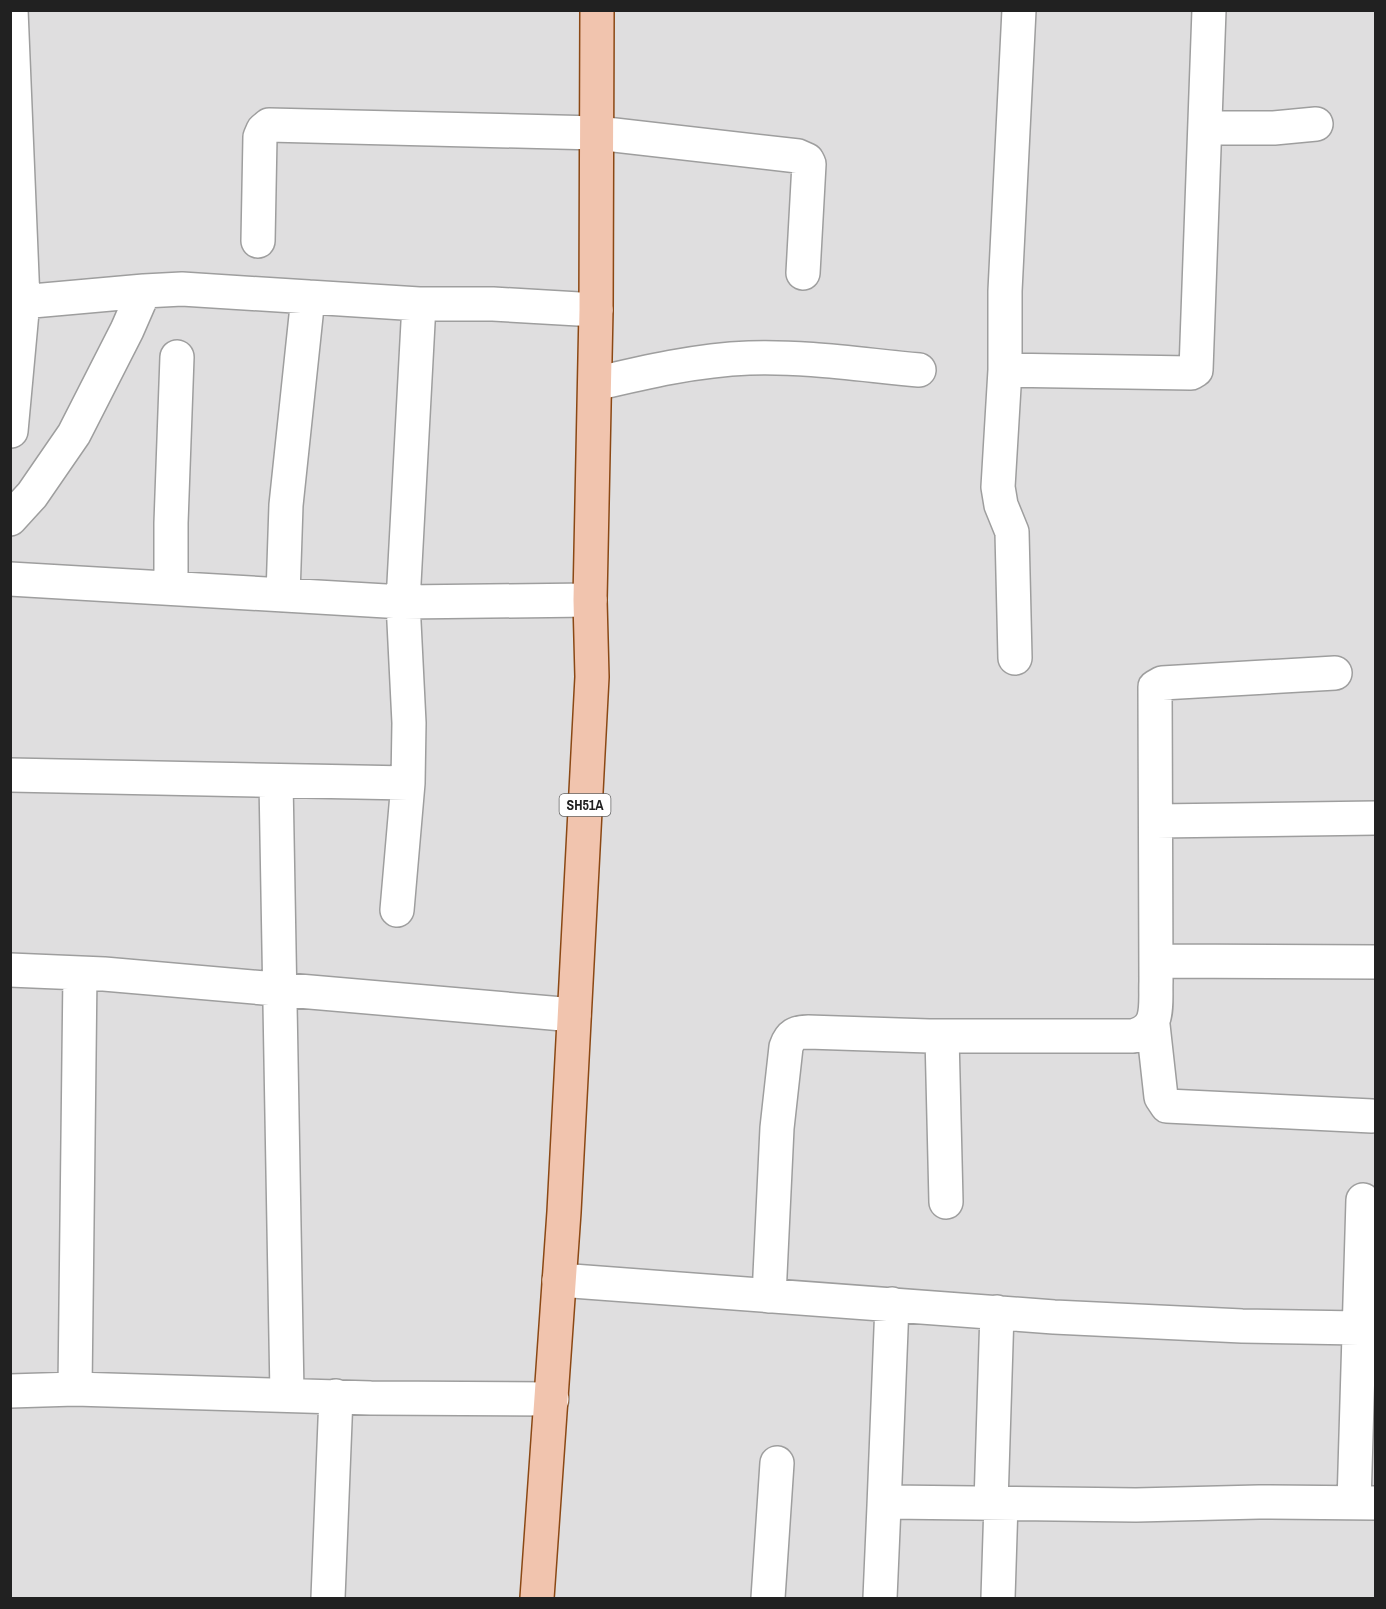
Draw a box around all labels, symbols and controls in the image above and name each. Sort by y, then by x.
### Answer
road number: SH51A [560,794,610,816]

